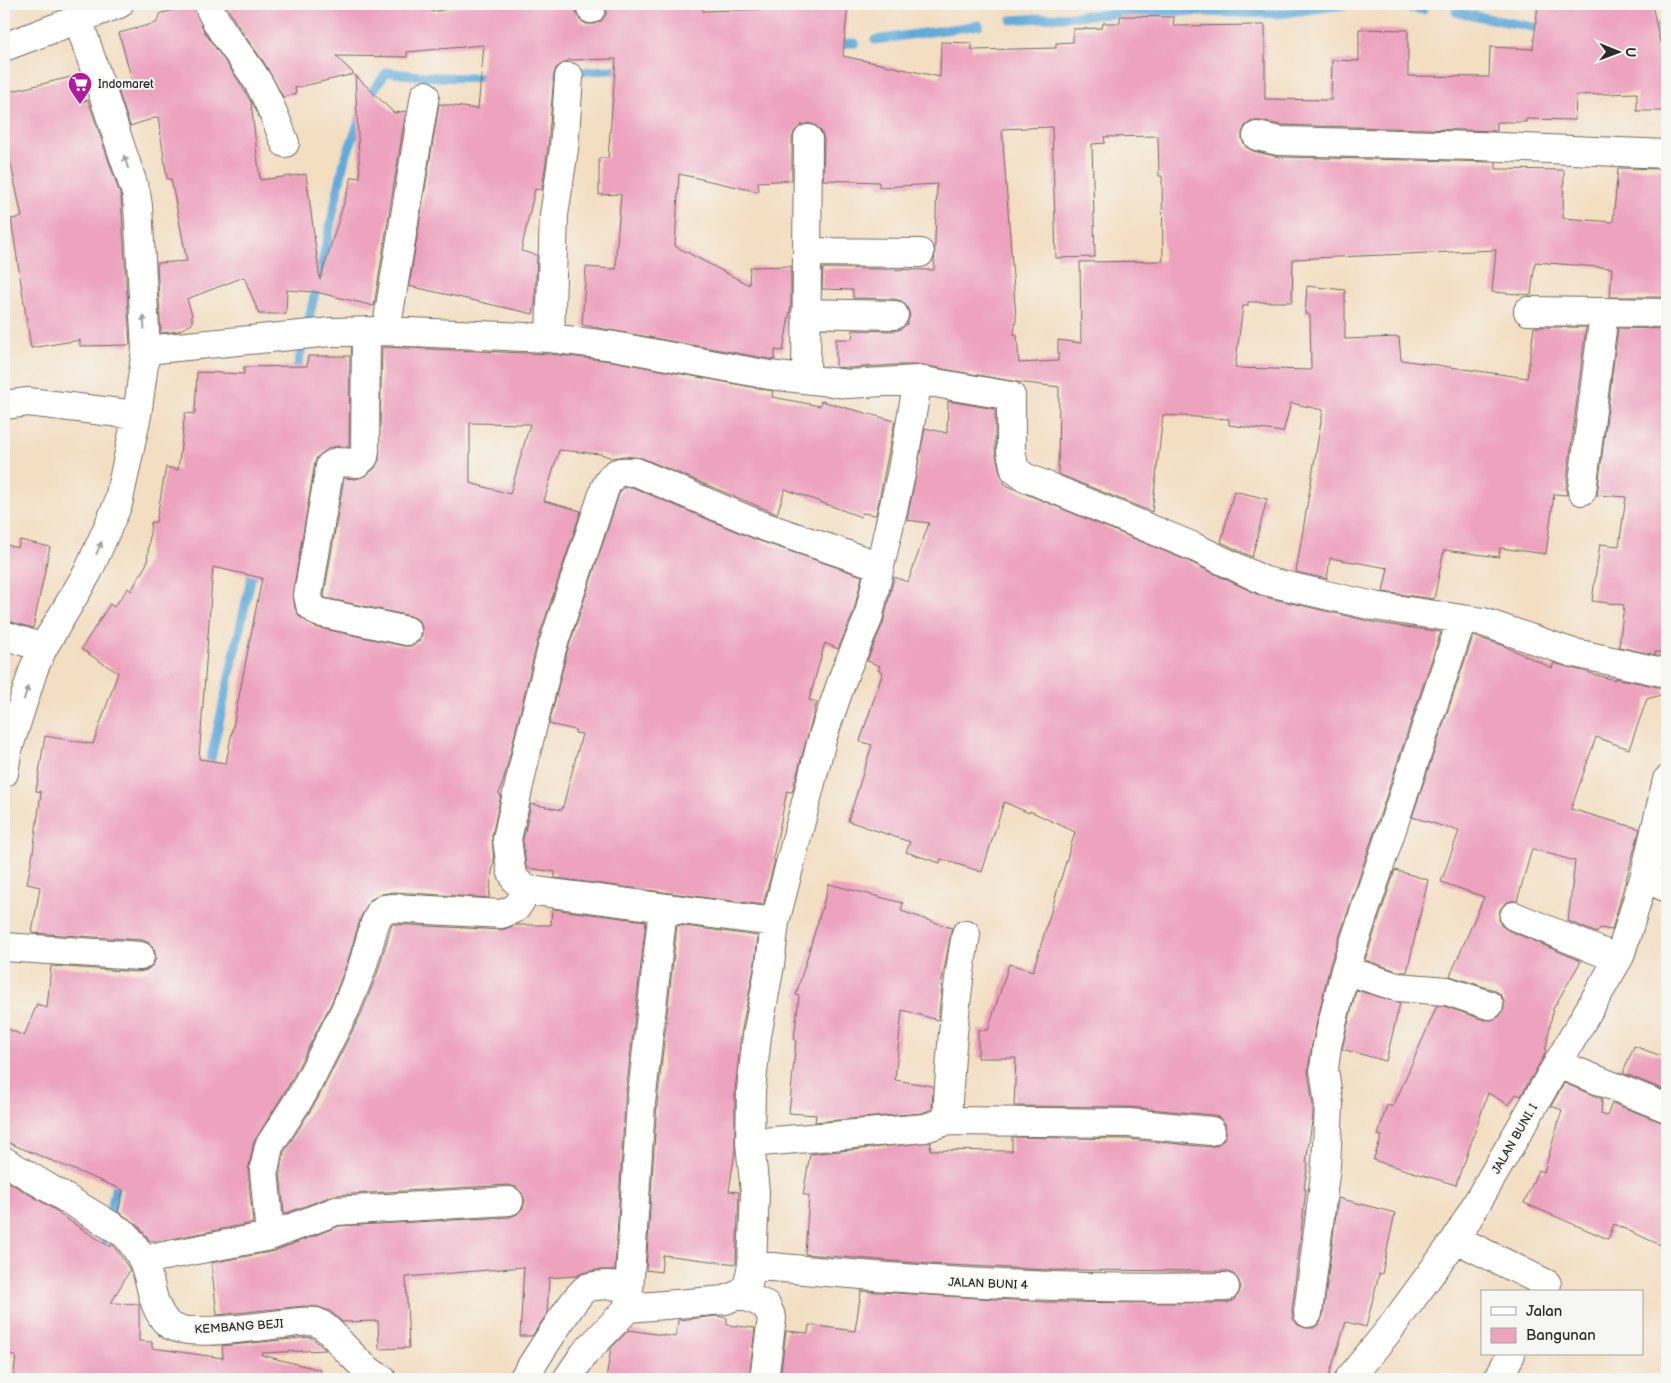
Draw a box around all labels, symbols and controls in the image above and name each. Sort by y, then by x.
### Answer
north arrow [1594,28,1644,78]
text: U [1622,47,1639,57]
supermarket icon: Indomaret [67,71,93,105]
place label: Indomaret [98,77,154,92]
one-way arrow [122,154,130,169]
one-way arrow [140,314,148,330]
one-way arrow [95,541,103,555]
one-way arrow [23,685,31,700]
street label: JALAN BUNI. I [1489,1101,1541,1177]
street label: JALAN BUNI 4 [948,1275,1029,1293]
legend [1481,1290,1644,1356]
text: Jalan [1526,1302,1562,1321]
street label: KEMBANG BEJI [194,1316,284,1338]
text: Bangunan [1526,1326,1596,1345]

